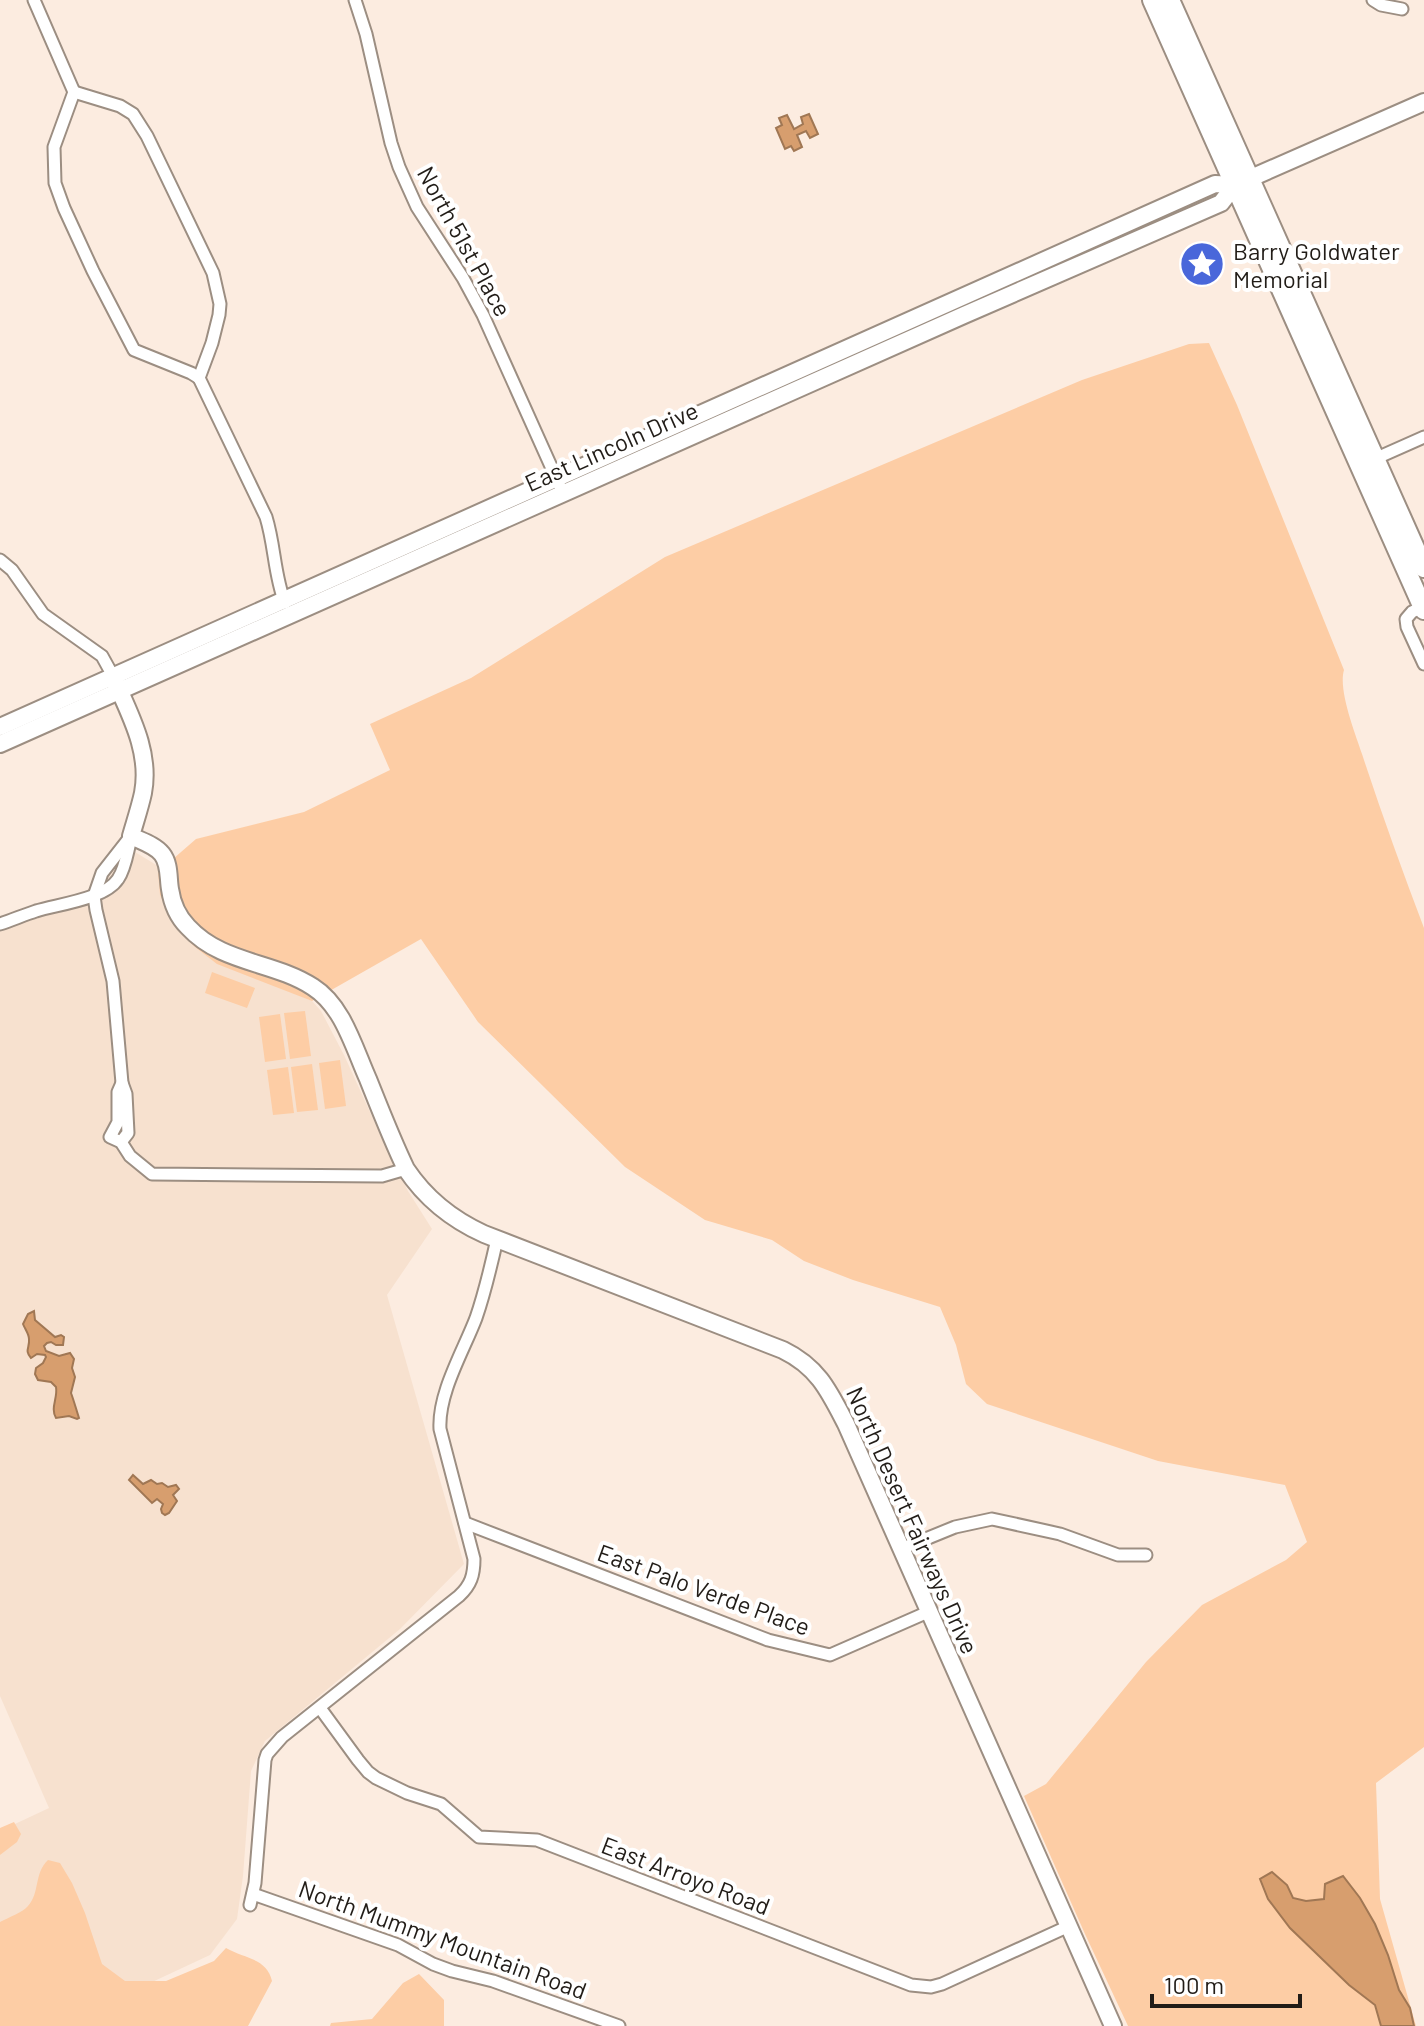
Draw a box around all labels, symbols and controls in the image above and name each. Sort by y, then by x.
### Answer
street label: North 51st Place [412,161,518,321]
place label: Barry Goldwater Memorial [1233,236,1400,293]
place icon: Barry Goldwater Memorial [1178,240,1226,288]
street label: East Lincoln Drive [520,395,702,497]
street label: North Desert Fairways Drive [841,1382,985,1658]
street label: East Palo Verde Place [594,1537,814,1641]
street label: East Arroyo Road [598,1830,774,1920]
street label: North Mummy Mountain Road [295,1873,591,2005]
scale bar [1152,1958,1300,2008]
text: 100 m [1164,1970,1224,1999]

